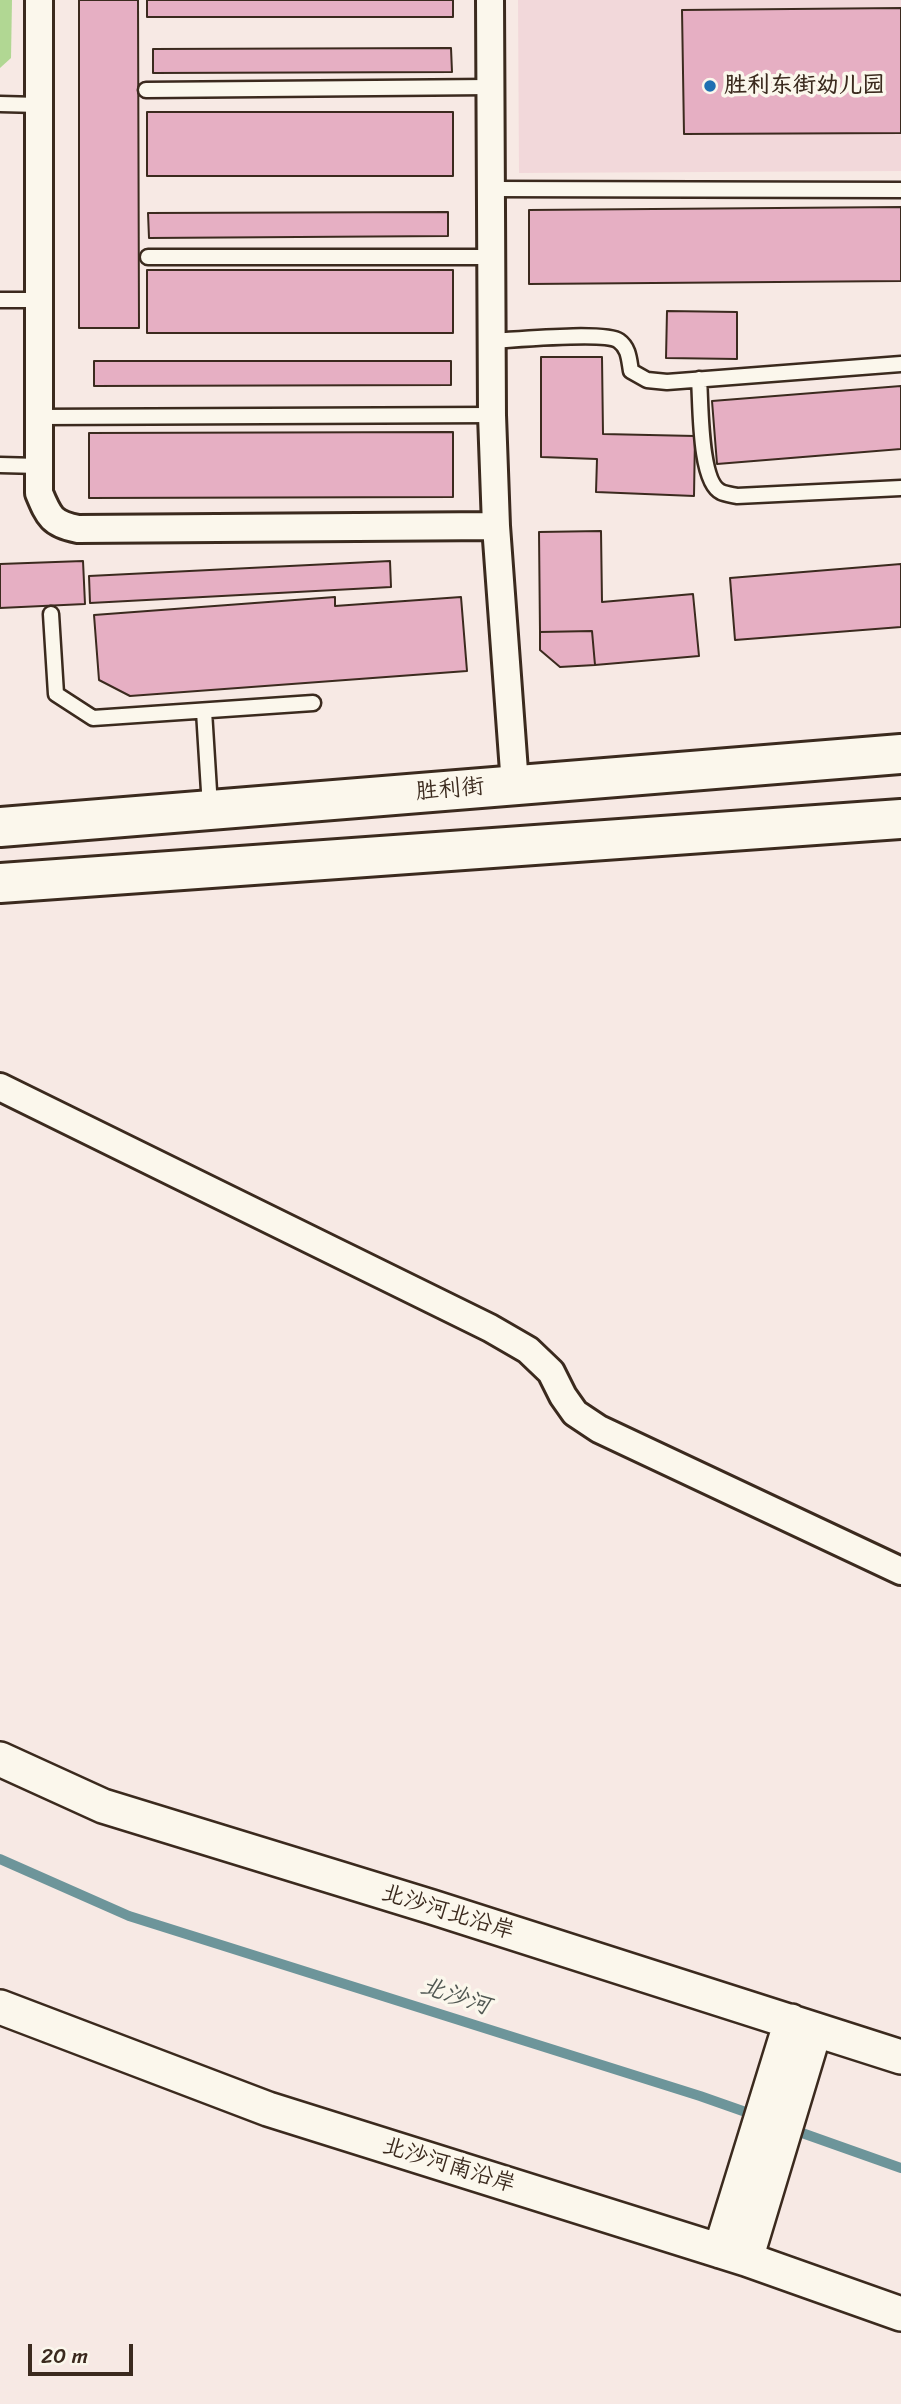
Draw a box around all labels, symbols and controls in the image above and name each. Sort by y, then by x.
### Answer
place label: 胜利东街幼儿园 [724,72,885,100]
marker: 胜利东街幼儿园 [702,78,718,94]
street label: 胜利街 [414,773,486,807]
street label: 北沙河北沿岸 [378,1880,518,1946]
water label: 北沙河 [416,1972,494,2022]
street label: 北沙河南沿岸 [379,2133,519,2199]
scale bar [32,2330,136,2374]
text: 20 m [41,2337,88,2375]

